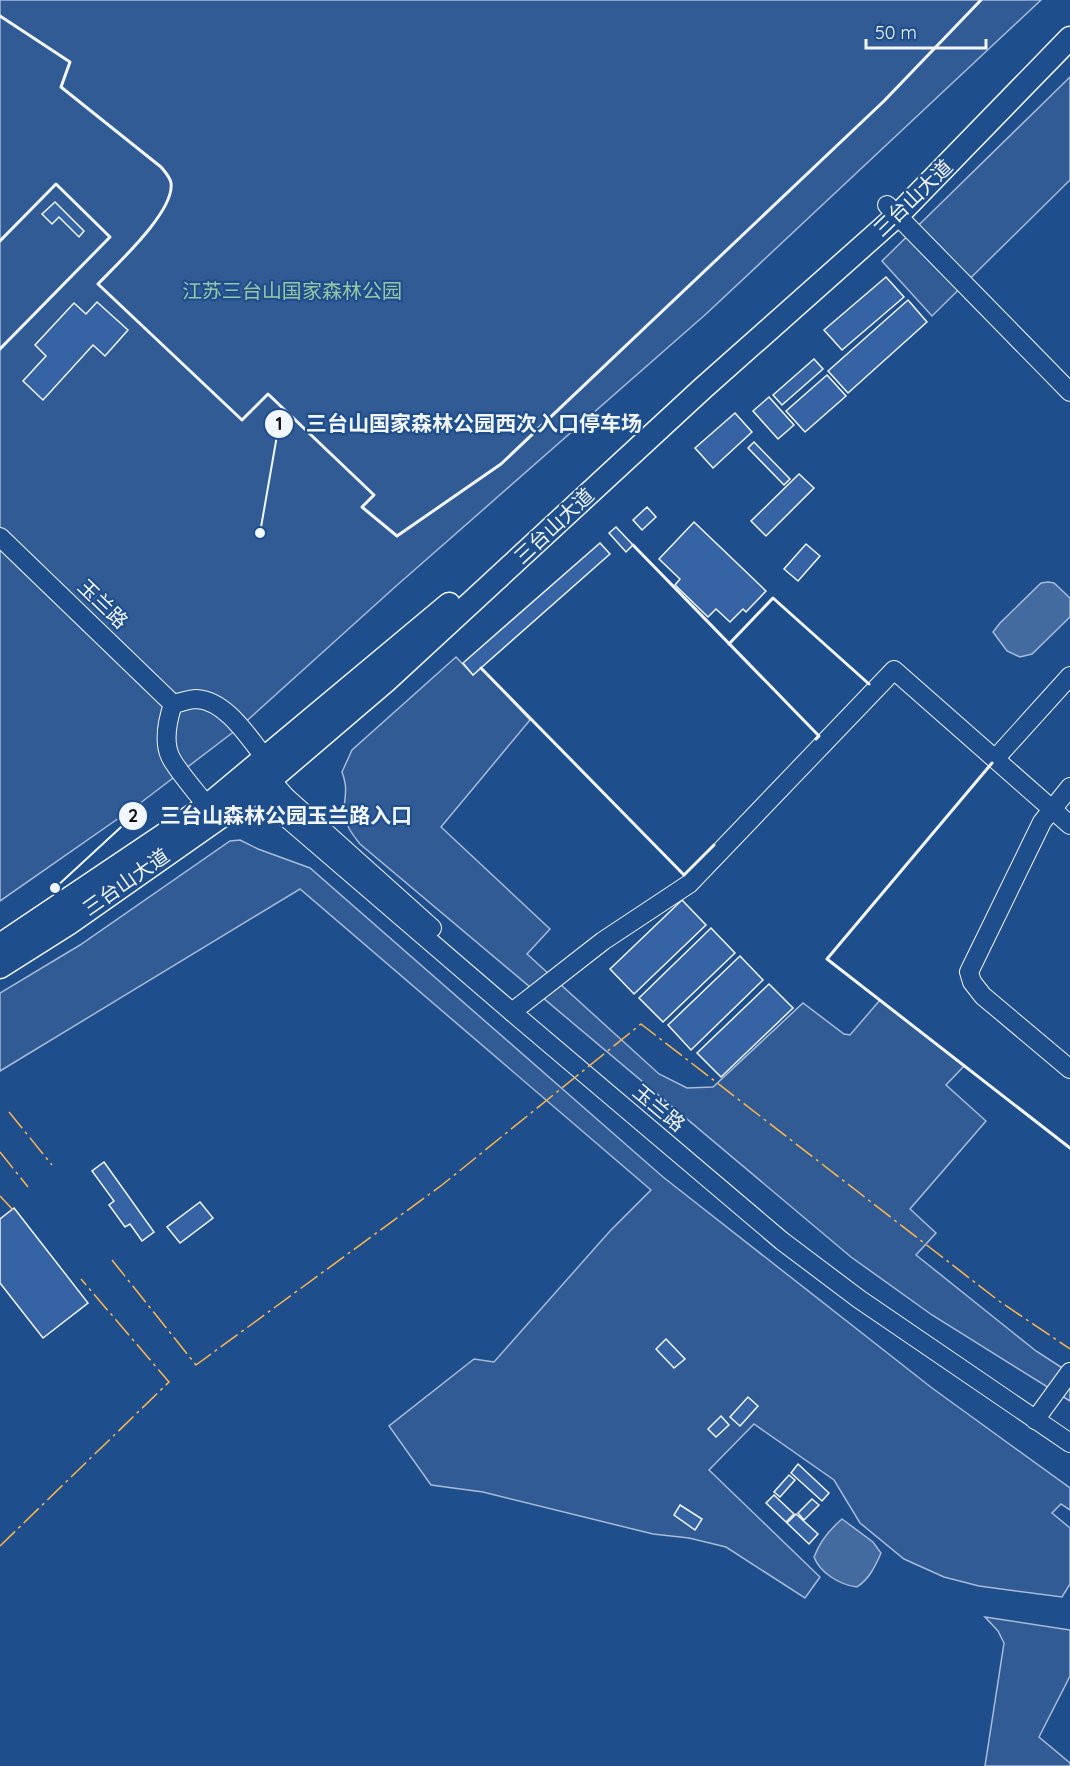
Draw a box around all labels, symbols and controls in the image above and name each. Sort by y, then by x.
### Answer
scale bar [866,12,986,50]
text: 50 m [875,21,917,44]
street label: 三台山大道 [868,154,957,241]
park label: 江苏三台山国家森林公园 [182,278,402,303]
callout: 三台山国家森林公园西次入口停车场 [264,404,654,443]
text: 三台山国家森林公园西次入口停车场 [306,410,642,436]
text: 1 [275,412,283,435]
street label: 三台山大道 [509,482,599,569]
street label: 玉兰路 [73,574,134,633]
callout: 三台山森林公园玉兰路入口 [118,796,424,835]
text: 三台山森林公园玉兰路入口 [160,802,412,828]
text: 2 [128,804,138,827]
street label: 三台山大道 [78,843,174,921]
street label: 玉兰路 [628,1079,690,1136]

